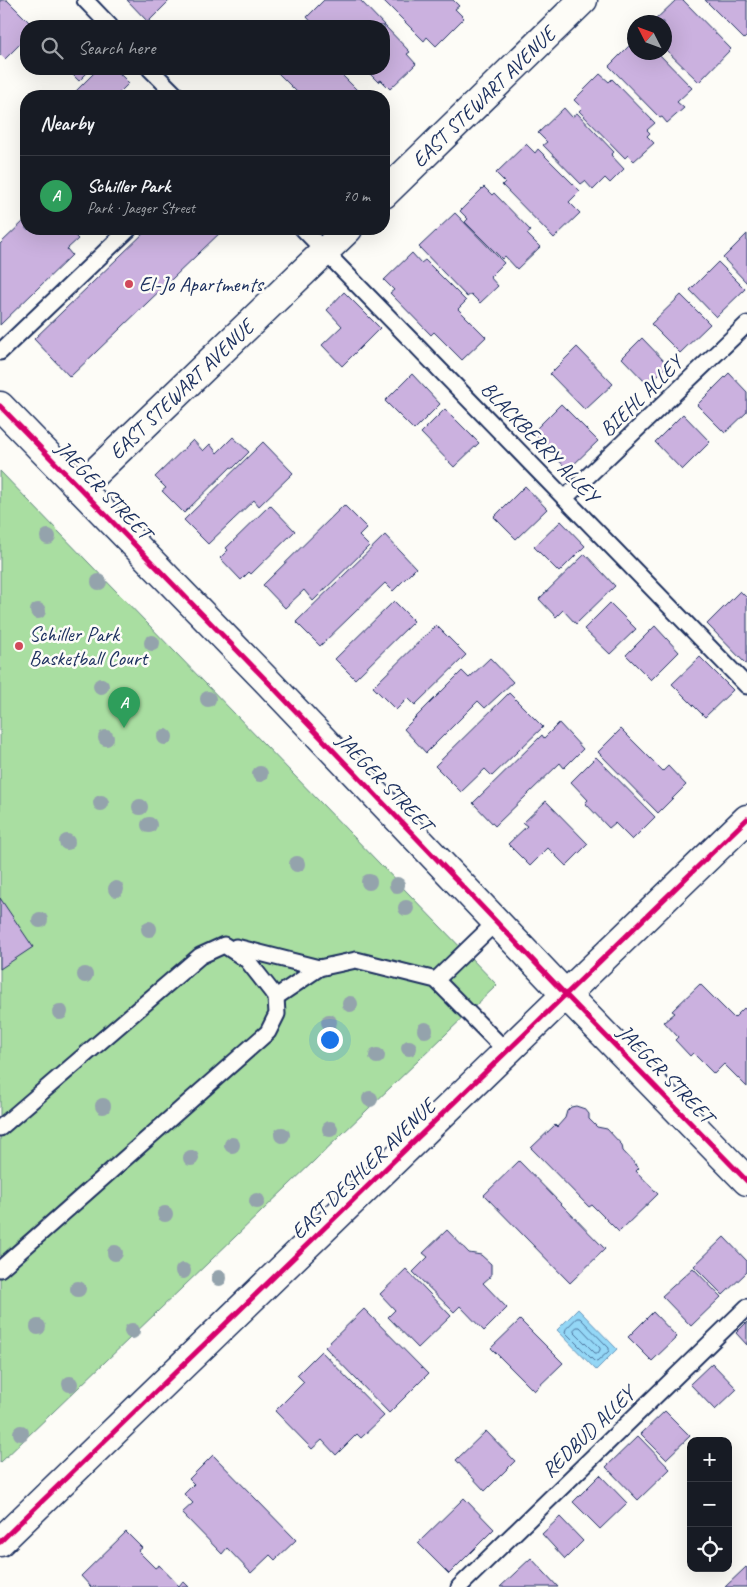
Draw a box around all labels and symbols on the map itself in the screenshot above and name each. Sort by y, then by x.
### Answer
north arrow [627,15,672,60]
street label: EAST STEWART AVENUE [406,19,563,173]
place label: El-Jo Apartments [139,271,265,297]
marker: El-Jo Apartments [123,278,135,290]
street label: EAST STEWART AVENUE [104,312,261,465]
street label: BIEHL ALLEY [594,348,690,442]
street label: BLACKBERRY ALLEY [476,376,607,510]
street label: JAEGER STREET [50,434,161,548]
place label: Schiller Park Basketball Court [29,621,149,671]
marker: Schiller Park Basketball Court [13,640,25,652]
pin: A [108,687,140,728]
street label: JAEGER STREET [331,726,442,840]
street label: JAEGER STREET [612,1018,723,1132]
your location [317,1027,343,1053]
street label: EAST DESHLER AVENUE [285,1092,442,1245]
street label: REDBUD ALLEY [536,1378,643,1483]

